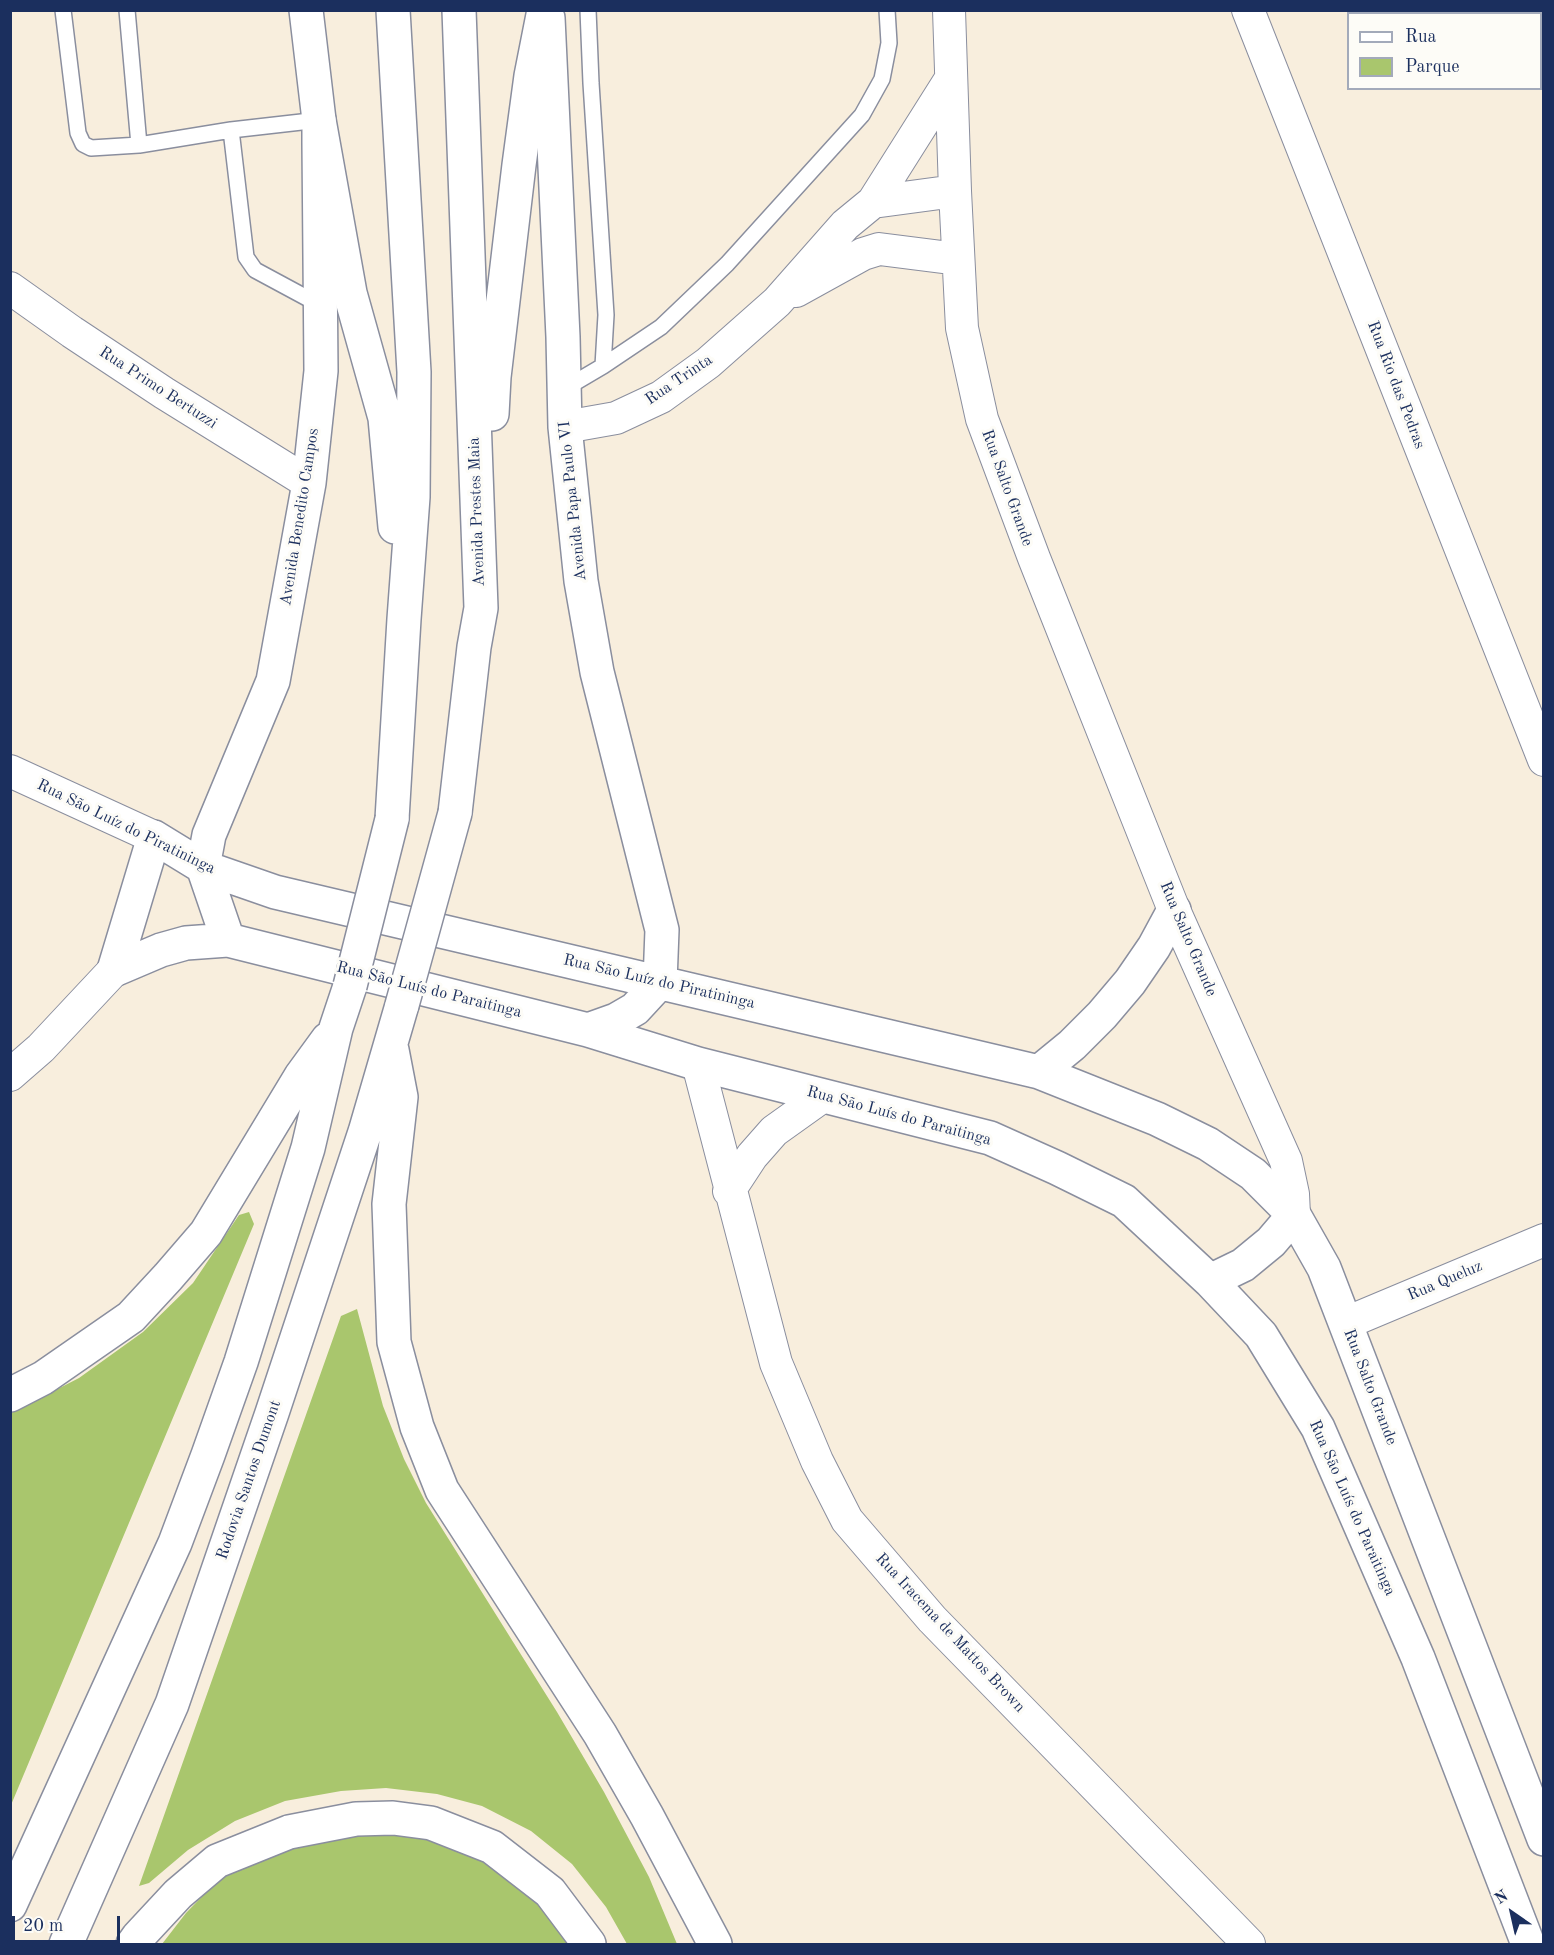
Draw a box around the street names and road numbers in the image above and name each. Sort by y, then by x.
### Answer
street label: Rua Rio das Pedras [1363,318,1429,452]
street label: Rua Primo Bertuzzi [95,343,221,433]
street label: Rua Trinta [642,351,716,409]
street label: Avenida Papa Paulo VI [555,420,591,582]
street label: Avenida Benedito Campos [276,427,324,607]
street label: Rua Salto Grande [977,427,1037,549]
street label: Avenida Prestes Maia [465,437,489,587]
street label: Rua São Luíz do Piratininga [34,775,218,879]
street label: Rua Salto Grande [1155,879,1221,999]
street label: Rua São Luíz do Piratininga [561,951,757,1013]
street label: Rua São Luís do Paraitinga [334,958,524,1022]
street label: Rua São Luís do Paraitinga [805,1082,993,1150]
street label: Rua Queluz [1405,1257,1485,1305]
street label: Rua Salto Grande [1339,1326,1401,1448]
street label: Rodovia Santos Dumont [213,1398,285,1562]
street label: Rua São Luís do Paraitinga [1305,1417,1399,1599]
street label: Rua Iracema de Mattos Brown [871,1549,1029,1717]

